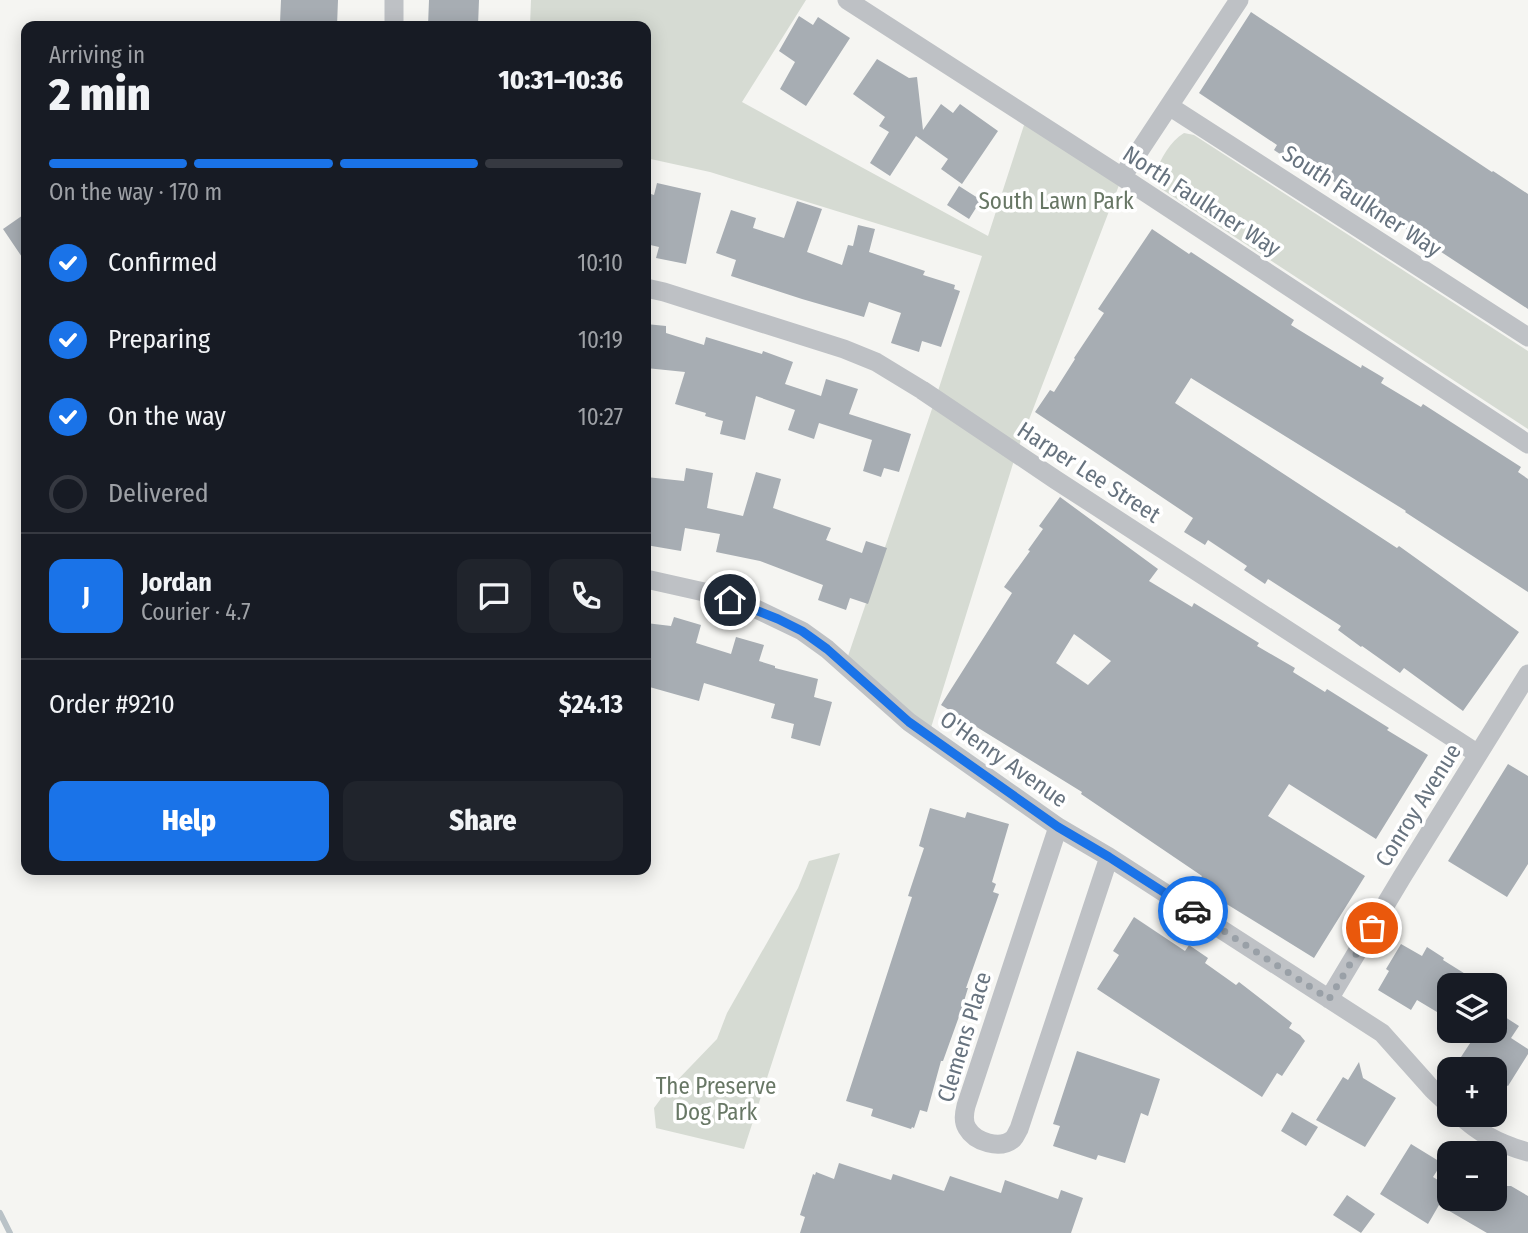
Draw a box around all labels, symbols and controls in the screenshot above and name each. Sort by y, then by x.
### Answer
text: Arriving in [49,41,145,69]
text: 10:31–10:36 [499,65,623,96]
text: 2 min [49,67,151,122]
street label: South Faulkner Way [1277,139,1447,263]
street label: North Faulkner Way [1118,140,1287,263]
text: On the way · 170 m [49,178,222,206]
park label: South Lawn Park [978,187,1134,215]
icon: check [49,244,87,282]
text: Confirmed [108,247,218,278]
text: 10:10 [577,249,623,277]
icon: check [49,321,87,359]
text: Preparing [108,324,210,355]
text: 10:19 [578,326,623,354]
icon: check [49,398,87,436]
text: On the way [108,401,226,432]
text: 10:27 [578,403,623,431]
street label: Harper Lee Street [1012,415,1166,529]
text: Delivered [108,478,209,509]
button: chat [457,559,531,633]
button: phone [549,559,623,633]
text: Jordan [141,567,212,598]
pin [700,570,760,630]
text: J [82,581,90,612]
icon: home [711,581,749,619]
text: Courier · 4.7 [141,598,251,626]
text: Order #9210 [49,689,175,720]
text: $24.13 [559,689,623,720]
street label: O'Henry Avenue [935,705,1073,813]
street label: Conroy Avenue [1369,738,1467,872]
button: Help [49,781,329,861]
button: Share [343,781,623,861]
courier [1158,876,1228,946]
icon: car [1174,892,1212,930]
pin [1342,898,1402,958]
icon: bag [1353,909,1391,947]
street label: Clemens Place [931,968,997,1106]
map controls [1437,973,1507,1211]
button: layers [1437,973,1507,1043]
button: + [1437,1057,1507,1127]
park label: The Preserve Dog Park [656,1072,776,1126]
button: − [1437,1141,1507,1211]

